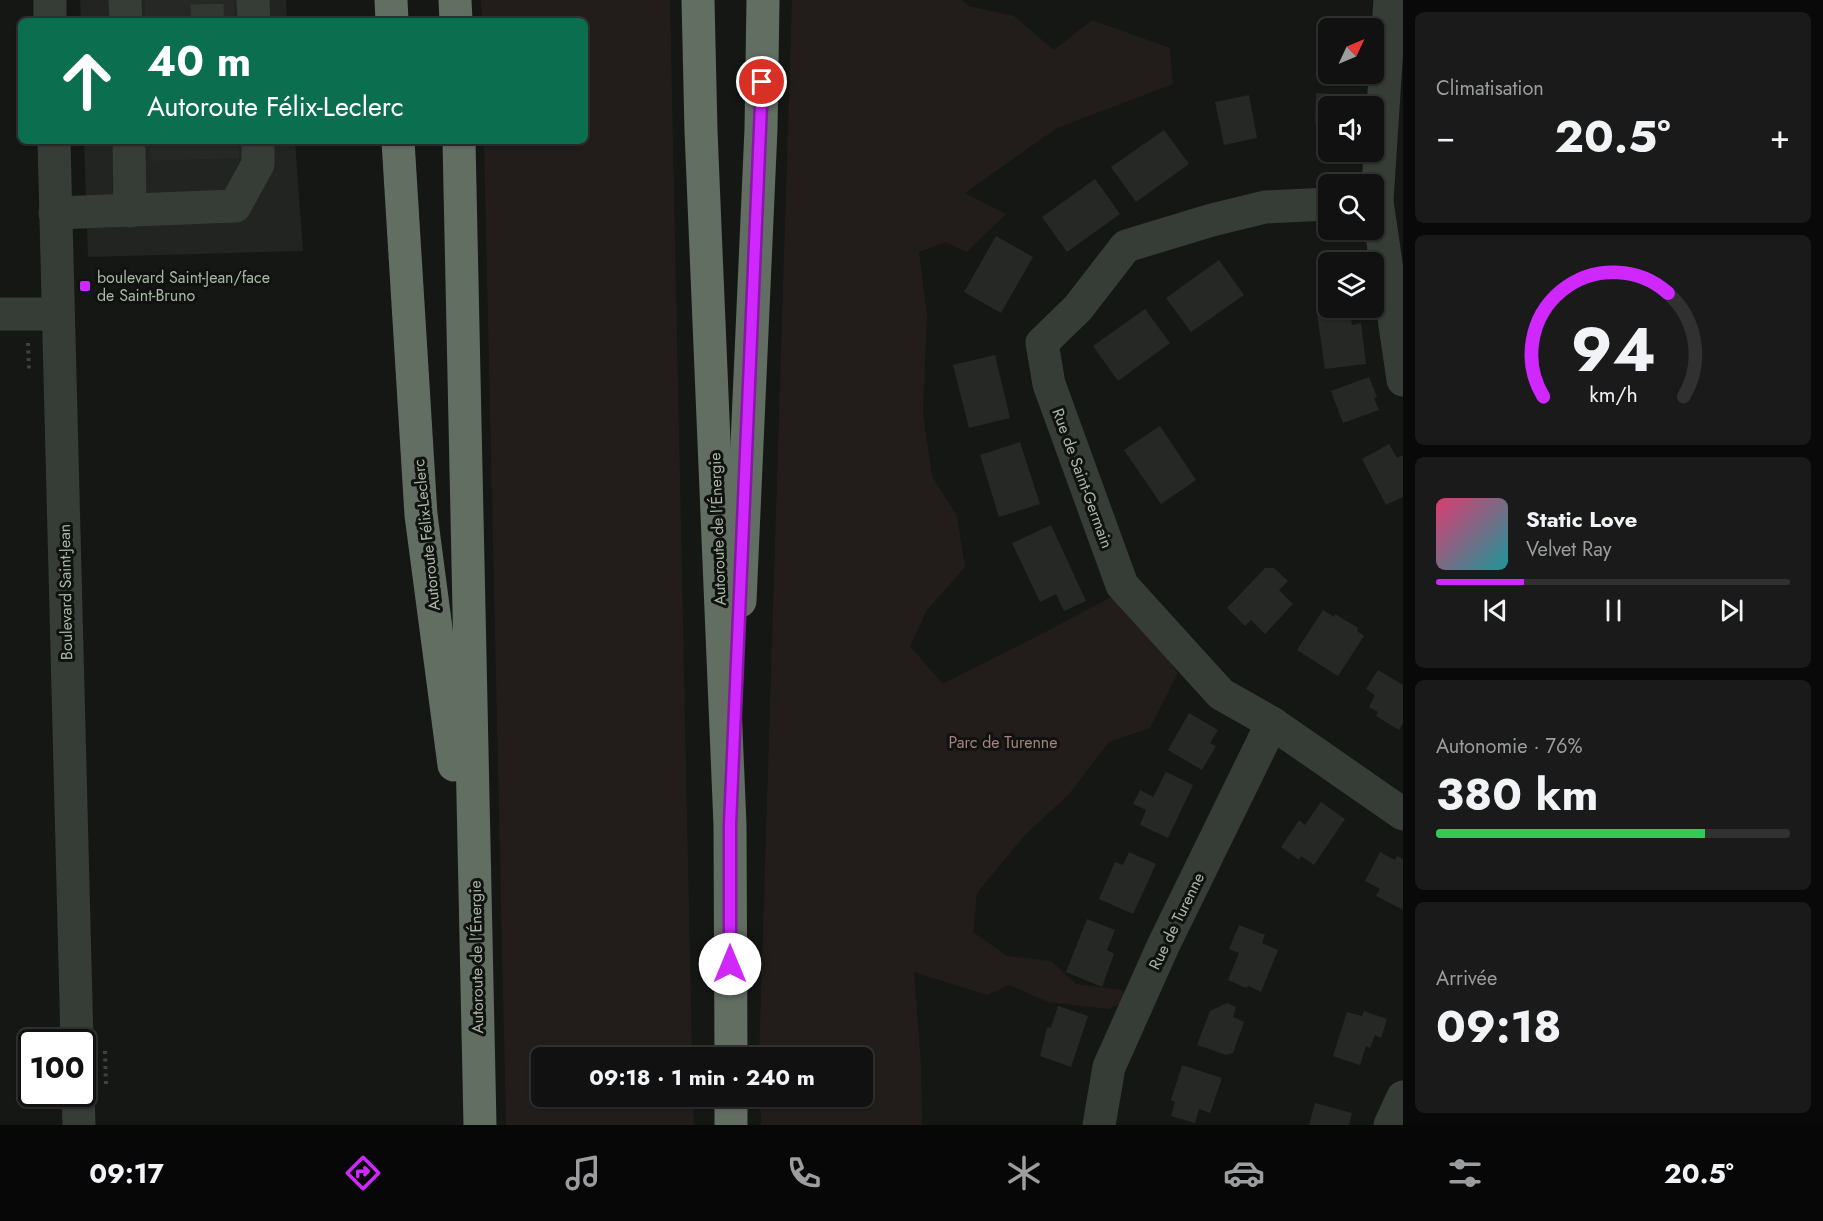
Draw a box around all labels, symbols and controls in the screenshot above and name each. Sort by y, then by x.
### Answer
north arrow [1318,18,1384,84]
map controls [1318,18,1384,318]
text: 40 m [147,31,251,92]
icon: ahead [48,42,126,120]
pin [736,56,787,107]
icon: arrive [745,65,778,98]
text: Climatisation [1436,74,1544,103]
text: Autoroute Félix-Leclerc [147,87,404,126]
button: sound [1318,96,1384,162]
text: 20.5° [1554,104,1671,169]
text: − [1436,113,1455,160]
text: + [1770,113,1790,160]
button: search [1318,174,1384,240]
button: layers [1318,252,1384,318]
place label: boulevard Saint-Jean/face de Saint-Bruno [97,266,270,307]
marker: boulevard Saint-Jean/face de Saint-Bruno [78,279,92,293]
text: 94 [1570,304,1656,394]
text: km/h [1589,379,1637,410]
street label: Rue de Saint-Germain [1046,405,1119,551]
street label: Autoroute de l'Énergie [703,452,732,606]
street label: Autoroute Félix-Leclerc [407,458,446,612]
text: Static Love [1526,503,1637,535]
street label: Boulevard Saint-Jean [53,524,78,660]
text: Velvet Ray [1526,535,1612,564]
icon: previous [1479,594,1512,627]
icon: pause [1597,594,1630,627]
icon: next [1715,594,1748,627]
park label: Parc de Turenne [949,731,1057,754]
text: Autonomie · 76% [1436,732,1583,761]
text: 380 km [1436,762,1598,827]
street label: Rue de Turenne [1143,869,1210,974]
street label: Autoroute de l'Énergie [464,880,489,1034]
position arrow [698,932,762,996]
text: Arrivée [1436,964,1497,993]
text: 09:18 [1436,994,1562,1059]
speed limit sign: 100 [18,1029,96,1107]
text: 09:18 · 1 min · 240 m [589,1061,815,1093]
icon: directions [342,1152,384,1194]
icon: music [562,1152,604,1194]
icon: phone [783,1152,825,1194]
icon: climate [1003,1152,1045,1194]
icon: car [1223,1152,1265,1194]
icon: filters [1444,1152,1486,1194]
text: 09:17 [89,1154,164,1193]
text: 20.5° [1664,1154,1734,1193]

